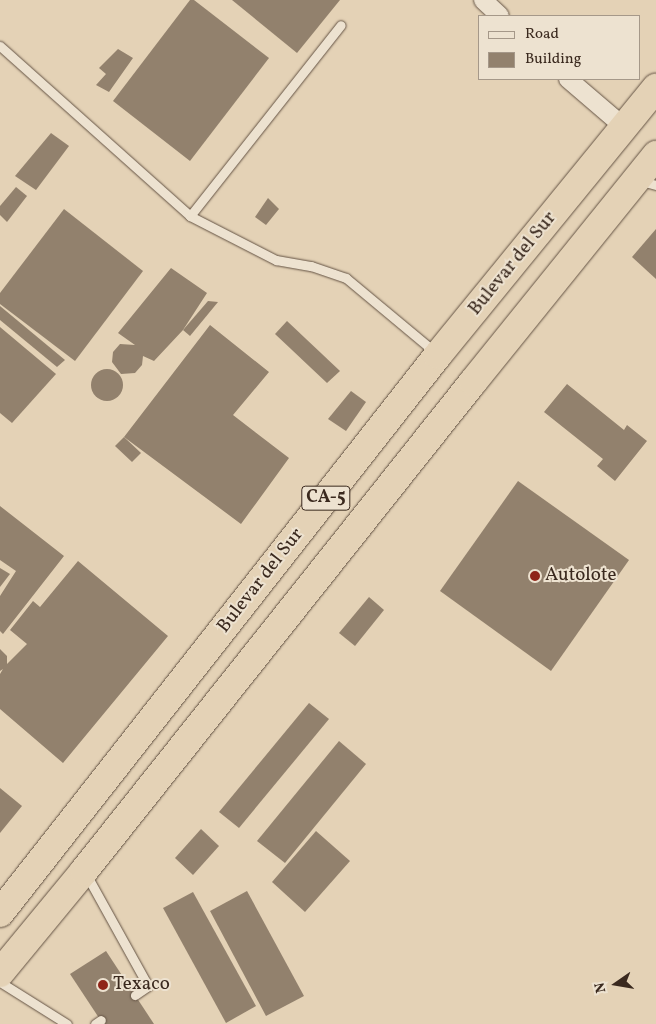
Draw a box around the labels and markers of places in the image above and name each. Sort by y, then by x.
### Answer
place label: Autolote [545,565,616,587]
marker: Autolote [529,570,541,582]
place label: Texaco [113,974,170,996]
marker: Texaco [97,979,109,991]

